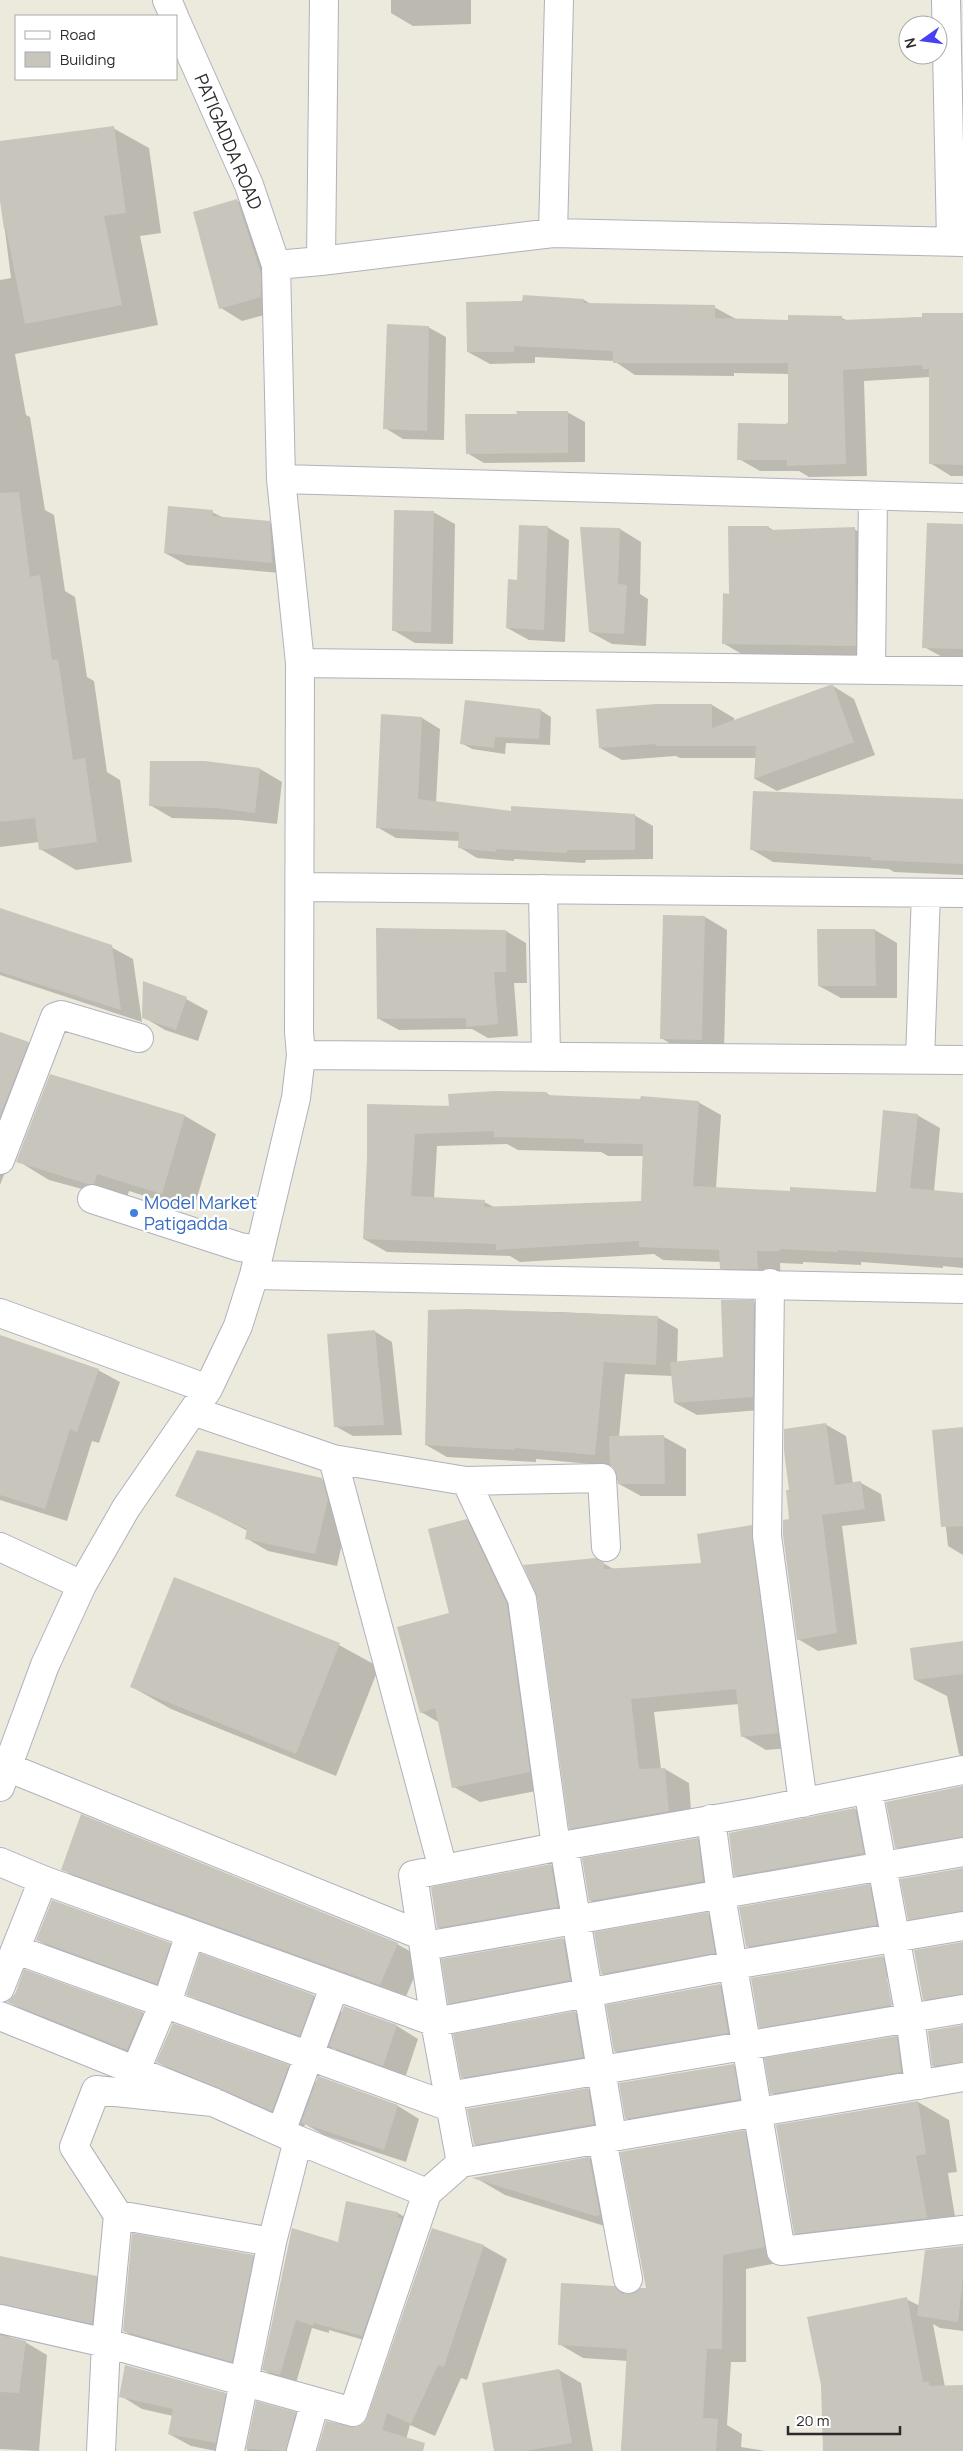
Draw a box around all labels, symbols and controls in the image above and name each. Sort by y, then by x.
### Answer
legend [15,15,178,80]
north arrow [898,15,948,65]
text: Road [60,24,96,45]
text: N [899,36,920,50]
text: Building [60,49,115,70]
street label: PATIGADDA ROAD [189,70,268,213]
place label: Model Market Patigadda [144,1190,257,1235]
marker: Model Market Patigadda [128,1207,140,1219]
scale bar [788,2404,900,2436]
text: 20 m [796,2410,829,2431]

